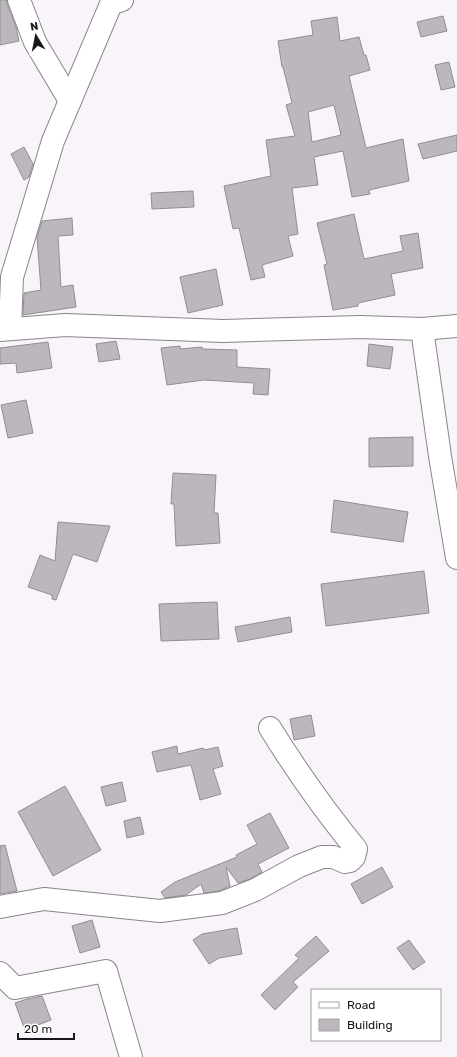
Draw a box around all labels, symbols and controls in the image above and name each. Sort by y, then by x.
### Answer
north arrow [16,16,56,56]
text: N [29,20,39,34]
legend [311,989,441,1041]
text: Road [347,998,375,1012]
scale bar [18,1015,74,1041]
text: Building [347,1018,393,1032]
text: 20 m [24,1022,52,1036]

